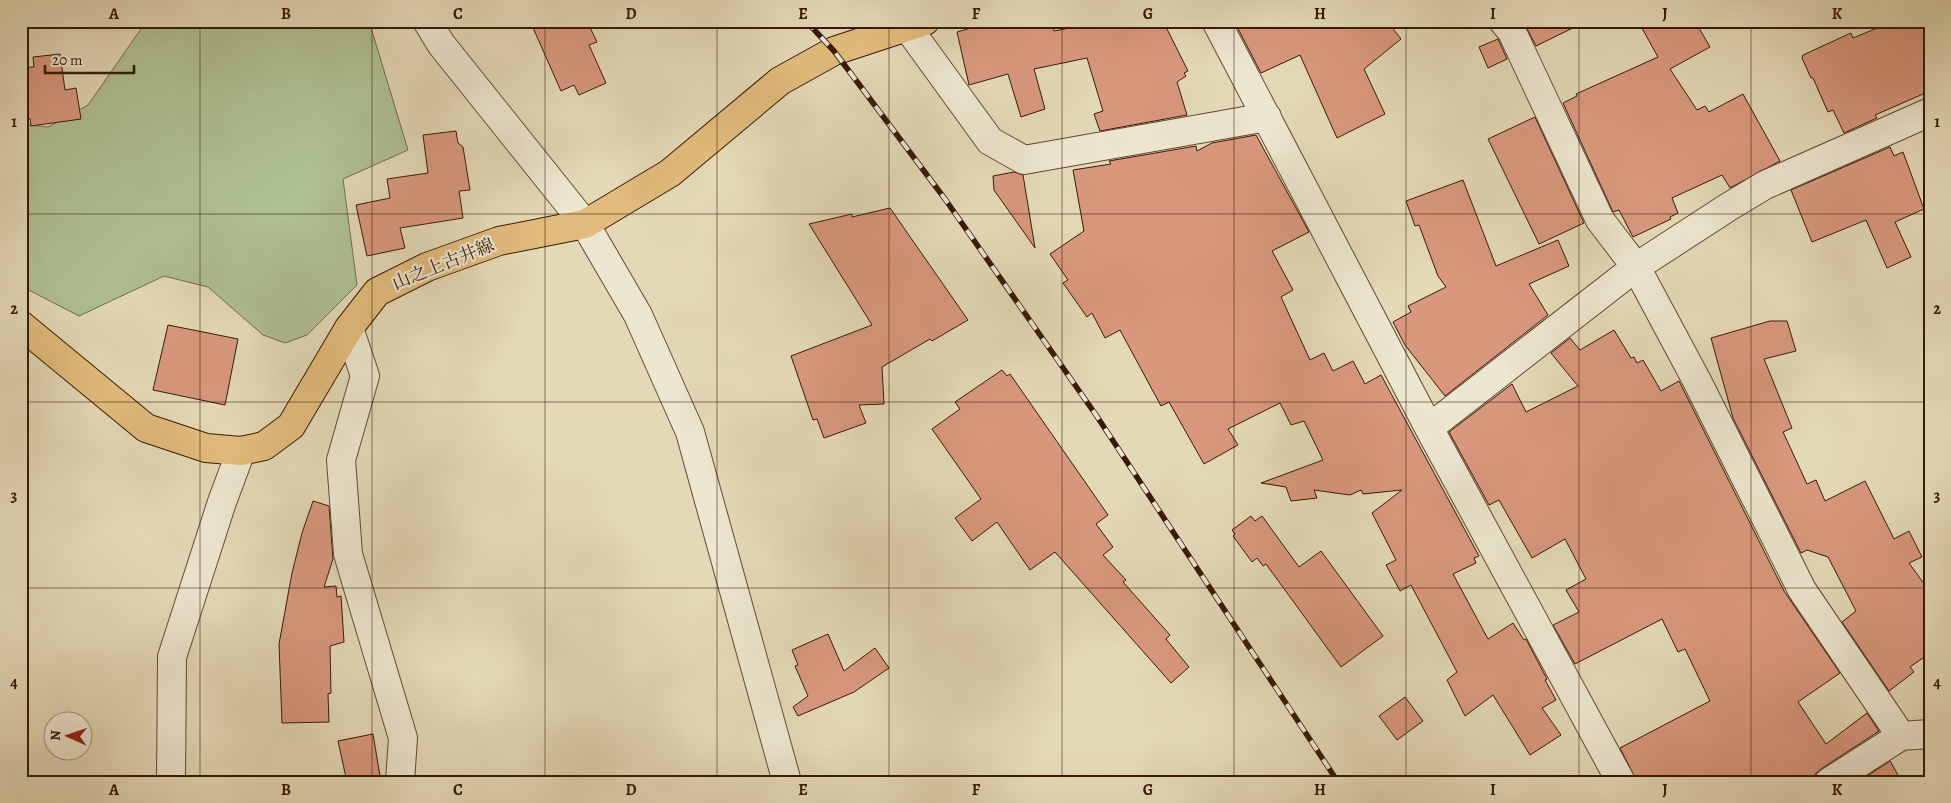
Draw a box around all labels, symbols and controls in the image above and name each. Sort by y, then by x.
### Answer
text: A [108,3,120,25]
text: B [281,3,291,25]
text: C [453,3,463,25]
text: D [625,3,637,25]
text: E [798,3,808,25]
text: F [972,3,981,25]
text: G [1143,3,1153,25]
text: H [1314,3,1326,25]
text: I [1490,3,1496,25]
text: J [1662,3,1668,25]
text: K [1832,3,1843,25]
scale bar [45,42,134,74]
text: 20 m [52,50,83,70]
text: 1 [11,111,17,133]
text: 1 [1934,111,1940,133]
street label: 山之上古井線 [388,233,498,295]
text: 2 [10,298,18,320]
text: 2 [1933,298,1941,320]
text: 3 [11,485,18,507]
text: 3 [1934,485,1941,507]
text: 4 [10,672,18,694]
text: 4 [1933,672,1941,694]
north arrow [42,710,92,760]
text: N [46,730,65,741]
text: A [108,779,120,801]
text: B [281,779,291,801]
text: C [453,779,463,801]
text: D [625,779,637,801]
text: E [798,779,808,801]
text: F [972,779,981,801]
text: G [1143,779,1153,801]
text: H [1314,779,1326,801]
text: I [1490,779,1496,801]
text: J [1662,779,1668,801]
text: K [1832,779,1843,801]

